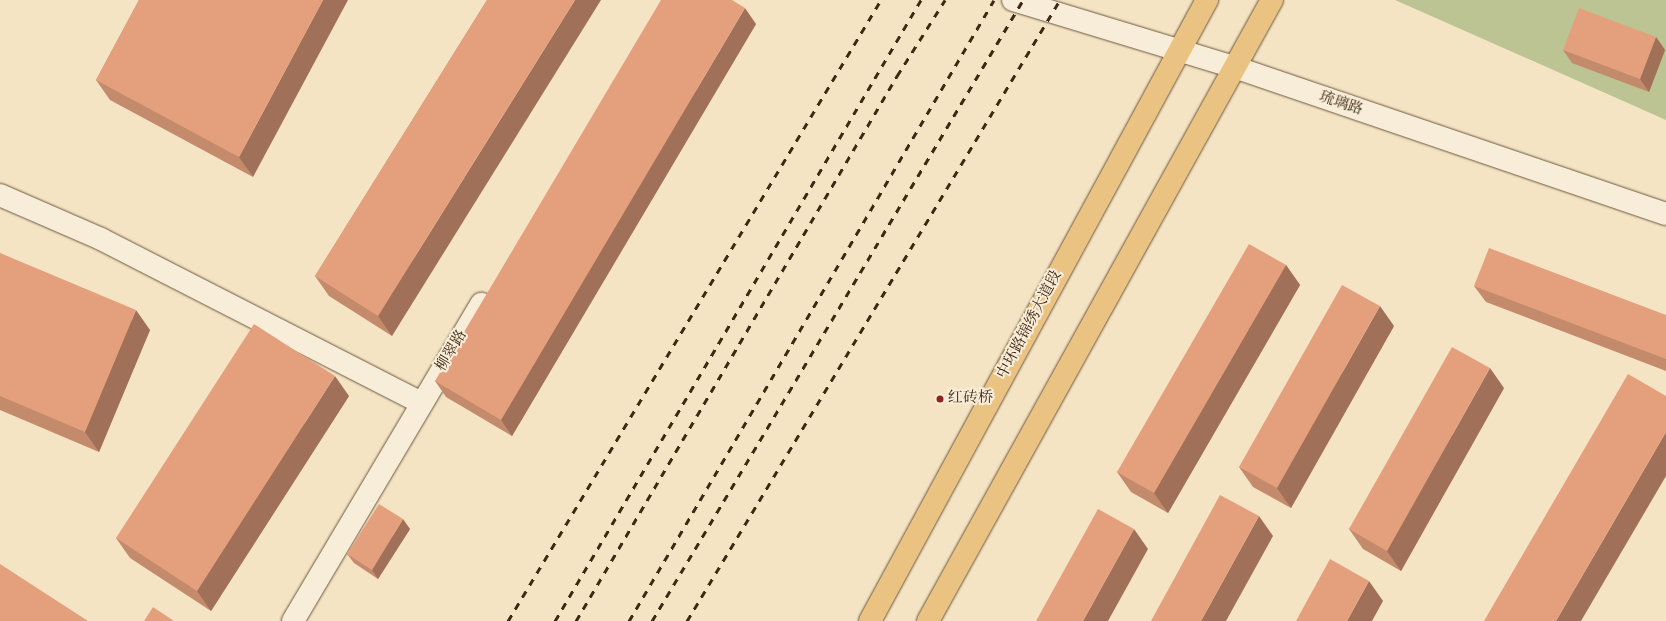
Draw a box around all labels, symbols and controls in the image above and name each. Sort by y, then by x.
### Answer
street label: 琉璃路 [1317,88,1365,120]
street label: 中环路锦绣大道段 [994,268,1066,382]
street label: 柳翠路 [433,327,471,375]
place label: 红砖桥 [948,390,993,408]
marker: 红砖桥 [935,394,945,404]

